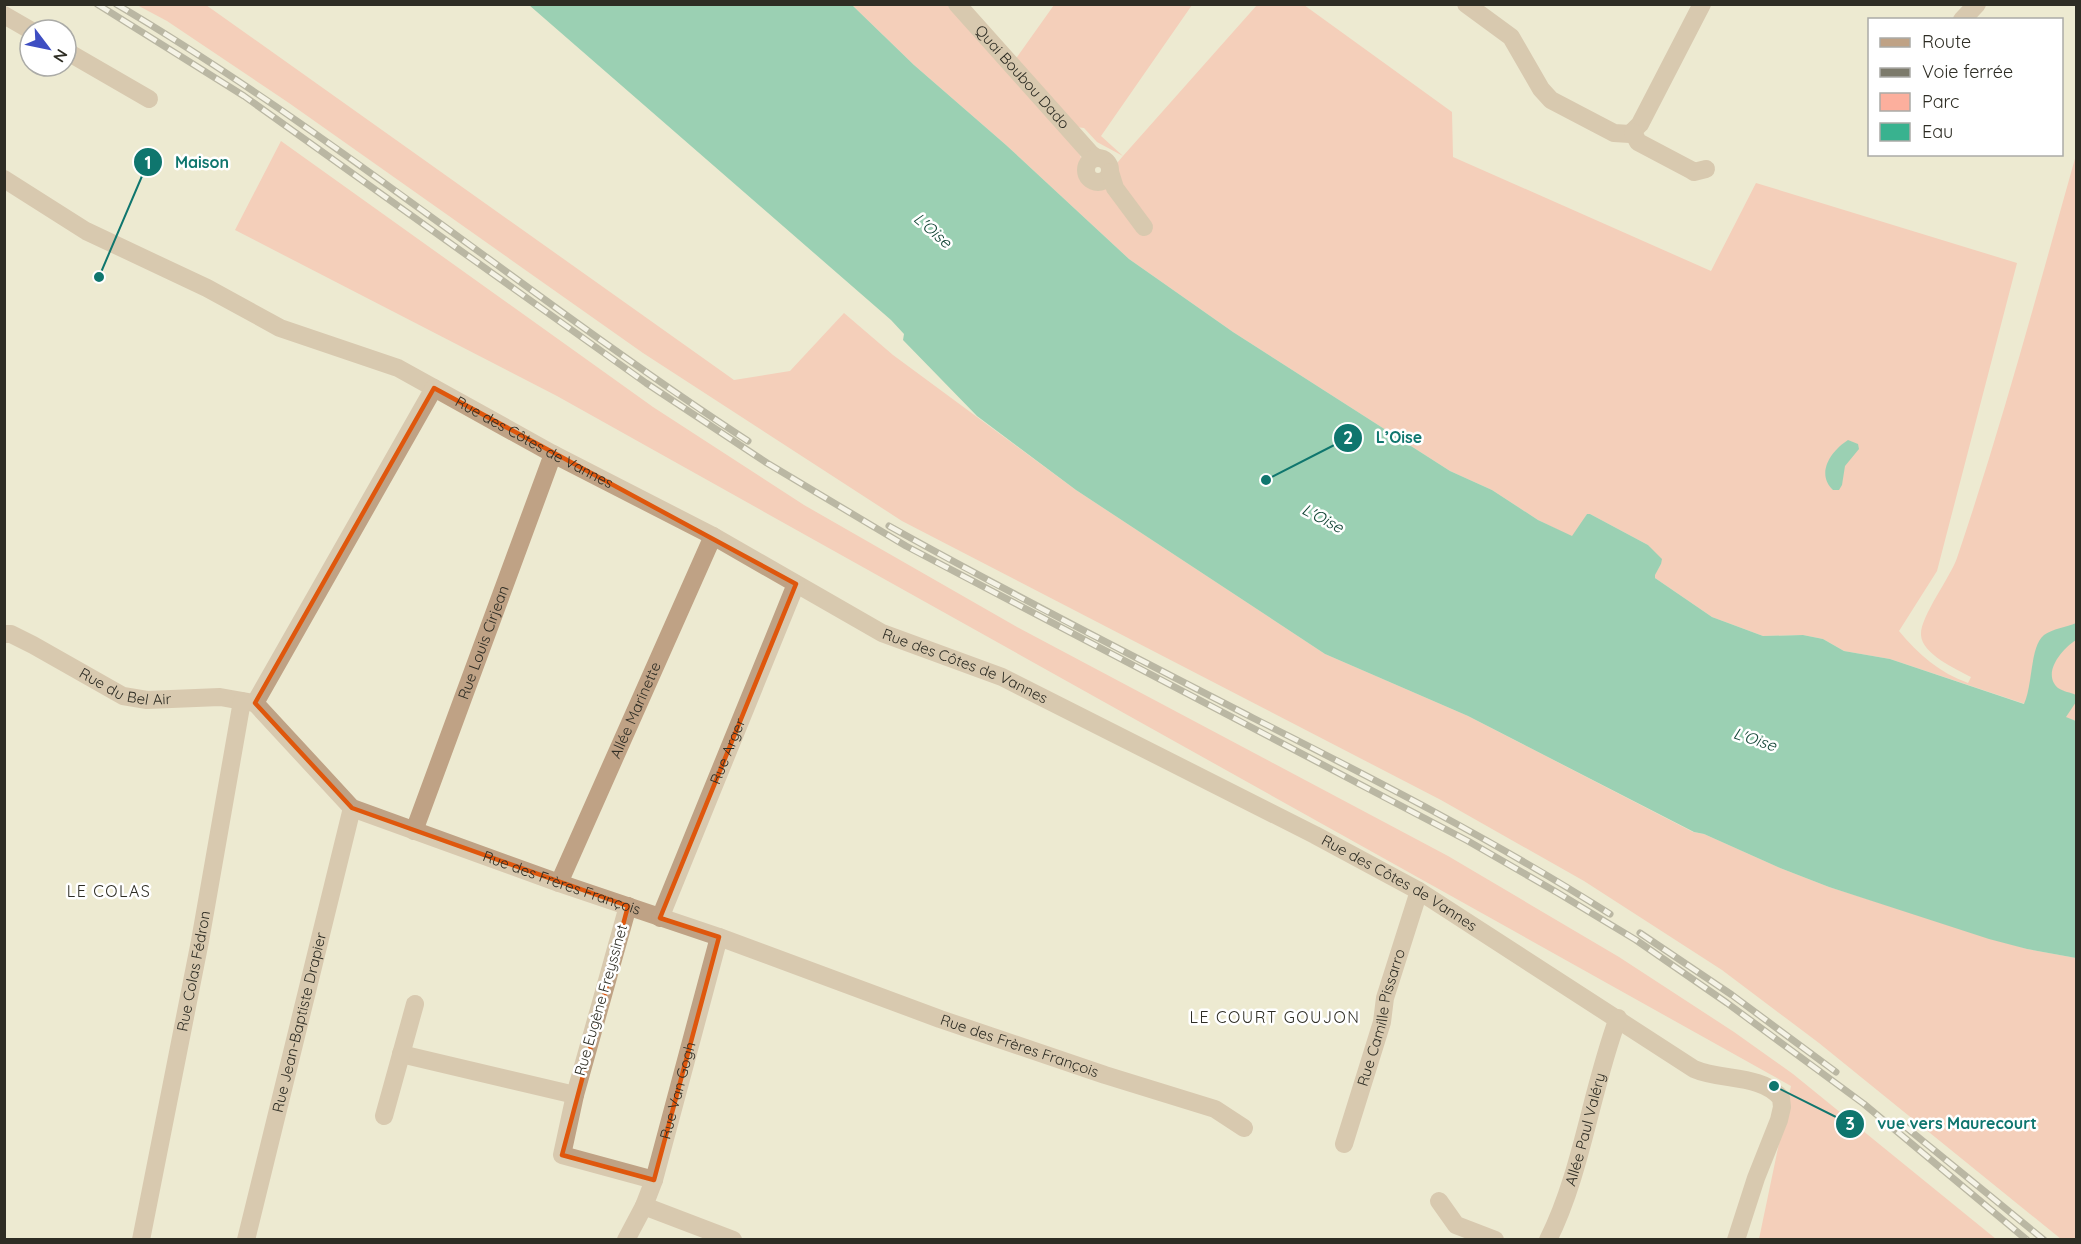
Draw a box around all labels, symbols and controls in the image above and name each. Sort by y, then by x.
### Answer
north arrow [18,18,78,78]
legend [1868,18,2063,156]
street label: Quai Boubou Dado [971,21,1074,133]
text: Route [1922,30,1971,53]
text: N [49,46,72,66]
text: Voie ferrée [1922,60,2013,83]
text: Parc [1922,90,1959,113]
text: Eau [1922,120,1953,143]
callout: Maison [133,145,241,179]
text: 1 [144,151,152,174]
text: Maison [175,152,229,172]
water label: L'Oise [910,208,957,253]
street label: Rue des Côtes de Vannes [452,392,617,492]
callout: L’Oise [1333,421,1434,455]
text: 2 [1343,426,1353,449]
text: L’Oise [1376,427,1422,447]
water label: L'Oise [1299,499,1348,538]
street label: Rue Louis Cirjean [453,583,513,702]
street label: Rue des Côtes de Vannes [880,624,1051,708]
street label: Allée Marinette [605,659,665,761]
street label: Rue du Bel Air [76,663,172,709]
street label: Rue Arger [705,715,749,787]
water label: L'Oise [1731,723,1780,756]
street label: Rue des Côtes de Vannes [1318,830,1481,935]
street label: Rue des Frères François [480,846,643,919]
district label: LE COLAS [67,881,151,901]
street label: Rue Colas Fédron [172,909,214,1033]
street label: Rue Eugène Freyssinet [570,922,631,1078]
street label: Rue Jean-Baptiste Drapier [268,930,330,1114]
street label: Rue Camille Pissarro [1353,946,1409,1088]
district label: LE COURT GOUJON [1190,1007,1360,1027]
street label: Rue des Frères François [938,1010,1101,1081]
street label: Rue Van Gogh [655,1040,700,1141]
street label: Allée Paul Valéry [1560,1071,1609,1188]
callout: vue vers Maurecourt [1835,1107,2049,1141]
text: 3 [1845,1112,1855,1135]
text: vue vers Maurecourt [1877,1113,2037,1133]

